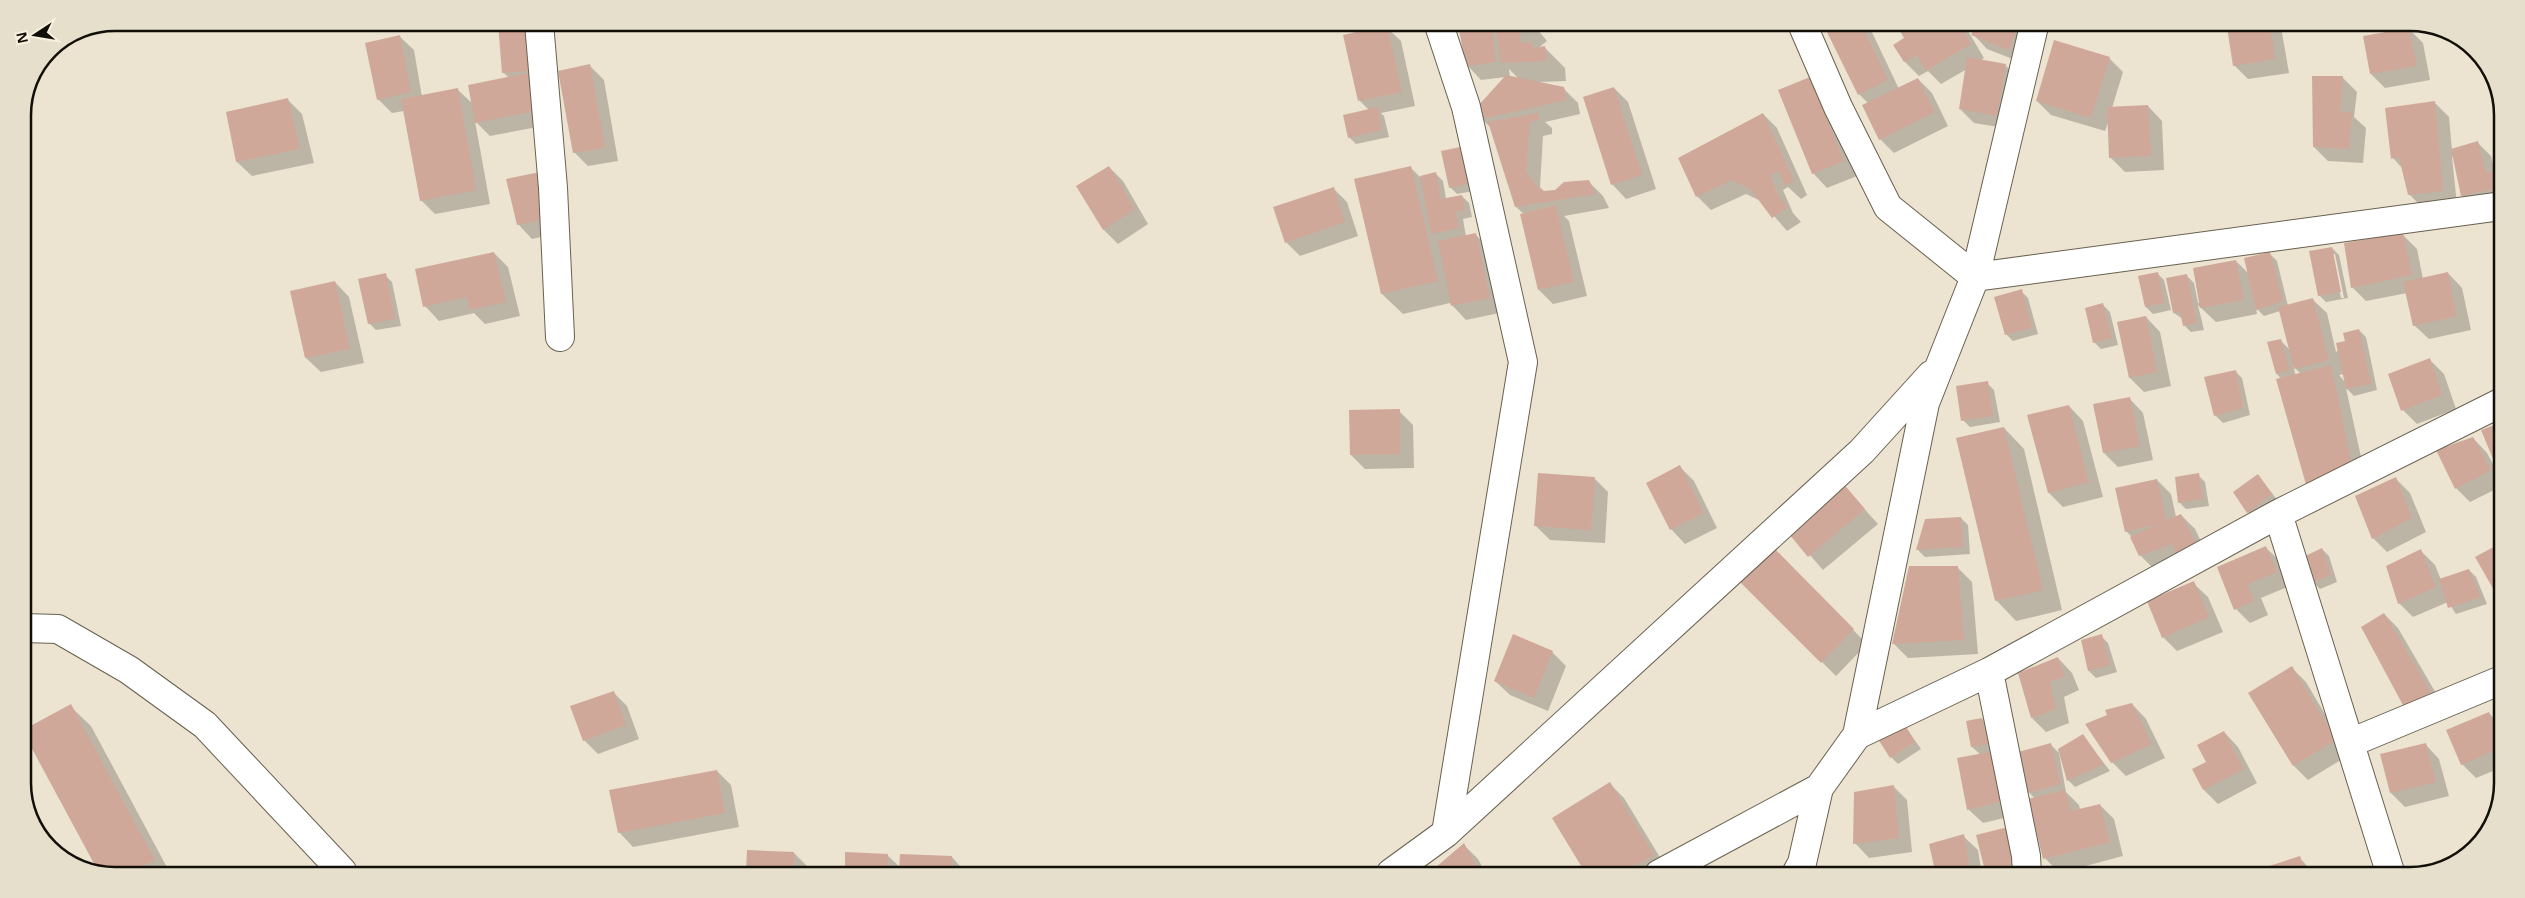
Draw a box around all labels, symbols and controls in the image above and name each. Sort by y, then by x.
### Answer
north arrow [10,10,60,60]
text: N [11,30,32,45]

